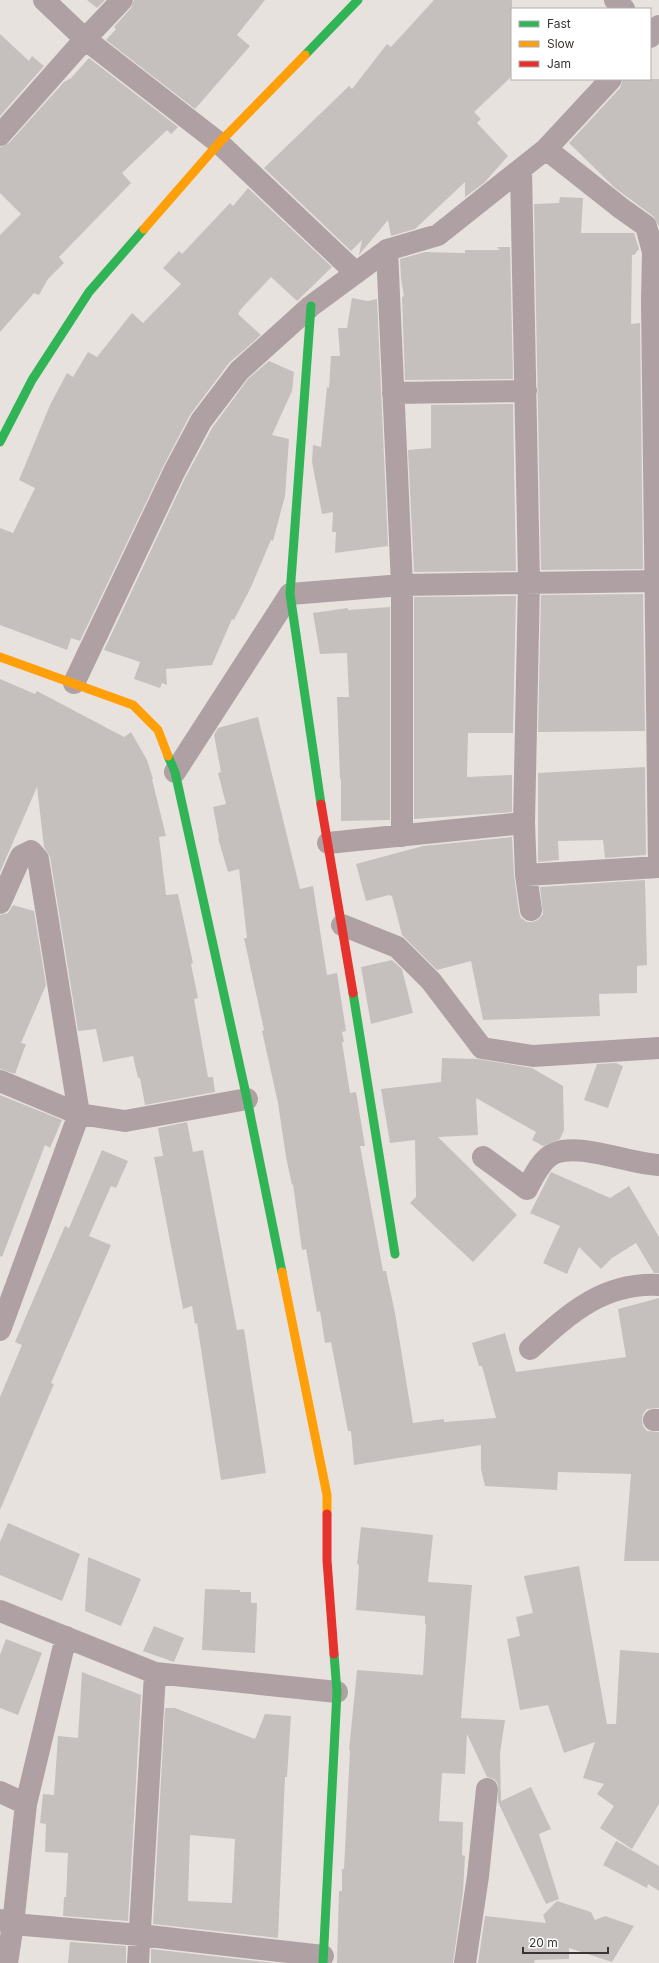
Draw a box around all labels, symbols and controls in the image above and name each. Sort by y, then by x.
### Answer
legend [511,8,651,80]
text: Fast [547,16,571,31]
text: Slow [547,36,575,51]
text: Jam [547,56,571,71]
scale bar [523,1929,608,1955]
text: 20 m [529,1935,558,1950]

